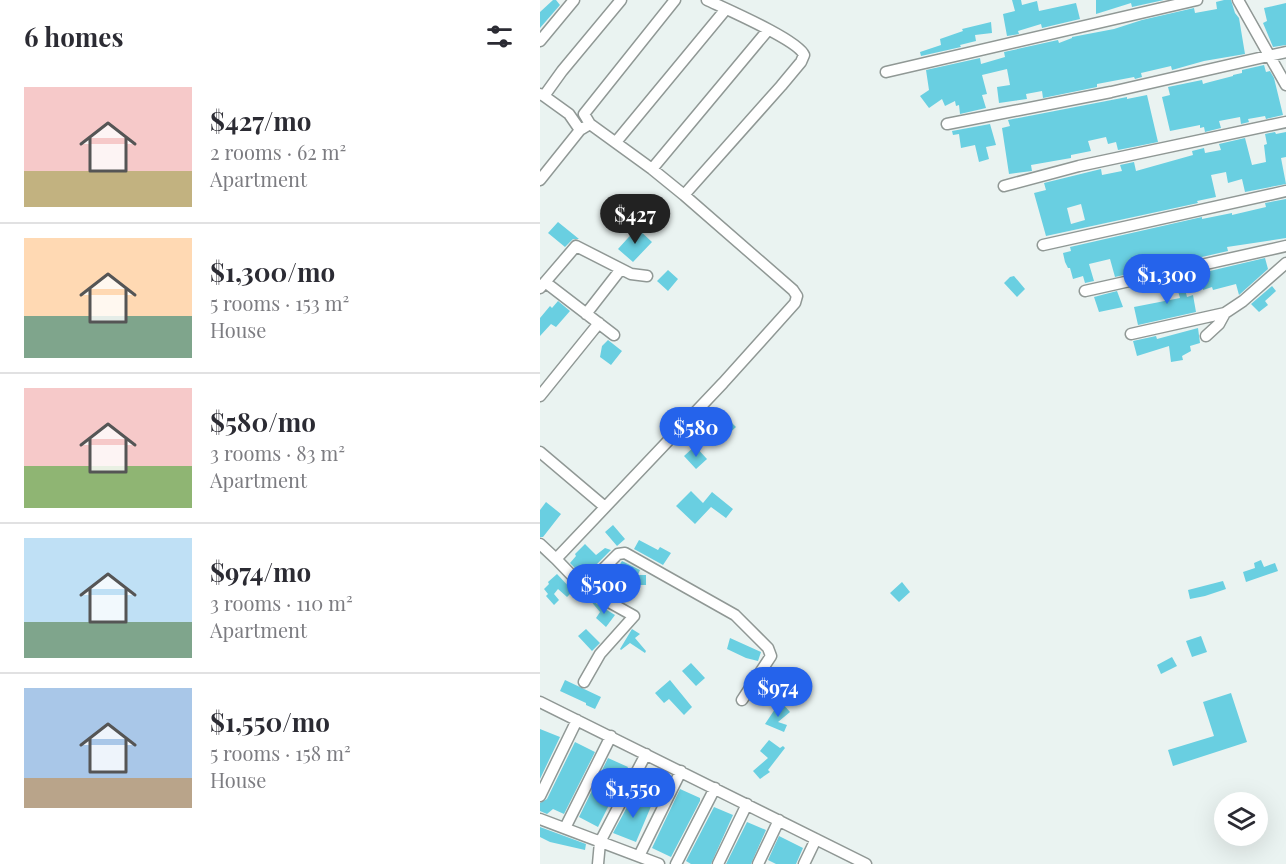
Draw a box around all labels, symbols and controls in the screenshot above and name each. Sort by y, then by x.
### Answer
text: 6 homes [24,19,123,54]
icon: filters [483,20,516,53]
text: $427/mo [210,103,312,138]
icon: home [72,111,144,183]
text: 2 rooms · 62 m² [210,138,346,165]
text: Apartment [210,165,307,192]
pin: $427 [599,194,671,245]
text: $427 [614,200,656,227]
text: $1,300/mo [210,254,335,289]
pin: $1,300 [1118,254,1216,305]
text: $1,300 [1137,260,1197,287]
icon: home [72,262,144,334]
text: 5 rooms · 153 m² [210,289,349,316]
text: House [210,316,266,343]
text: $580/mo [210,404,316,439]
pin: $580 [660,407,732,458]
icon: home [72,412,144,484]
text: $580 [674,413,718,440]
text: 3 rooms · 83 m² [210,439,345,466]
text: Apartment [210,466,307,493]
text: $974/mo [210,554,311,589]
icon: home [72,562,144,634]
pin: $500 [568,564,640,615]
text: $500 [581,570,627,597]
text: 3 rooms · 110 m² [210,589,353,616]
text: Apartment [210,616,307,643]
pin: $974 [742,667,814,718]
text: $974 [757,673,799,700]
text: $1,550/mo [210,704,330,739]
icon: home [72,712,144,784]
text: 5 rooms · 158 m² [210,739,351,766]
text: House [210,766,266,793]
pin: $1,550 [584,768,682,819]
text: $1,550 [605,774,661,801]
map controls [1214,792,1268,846]
button: layers [1214,792,1268,846]

